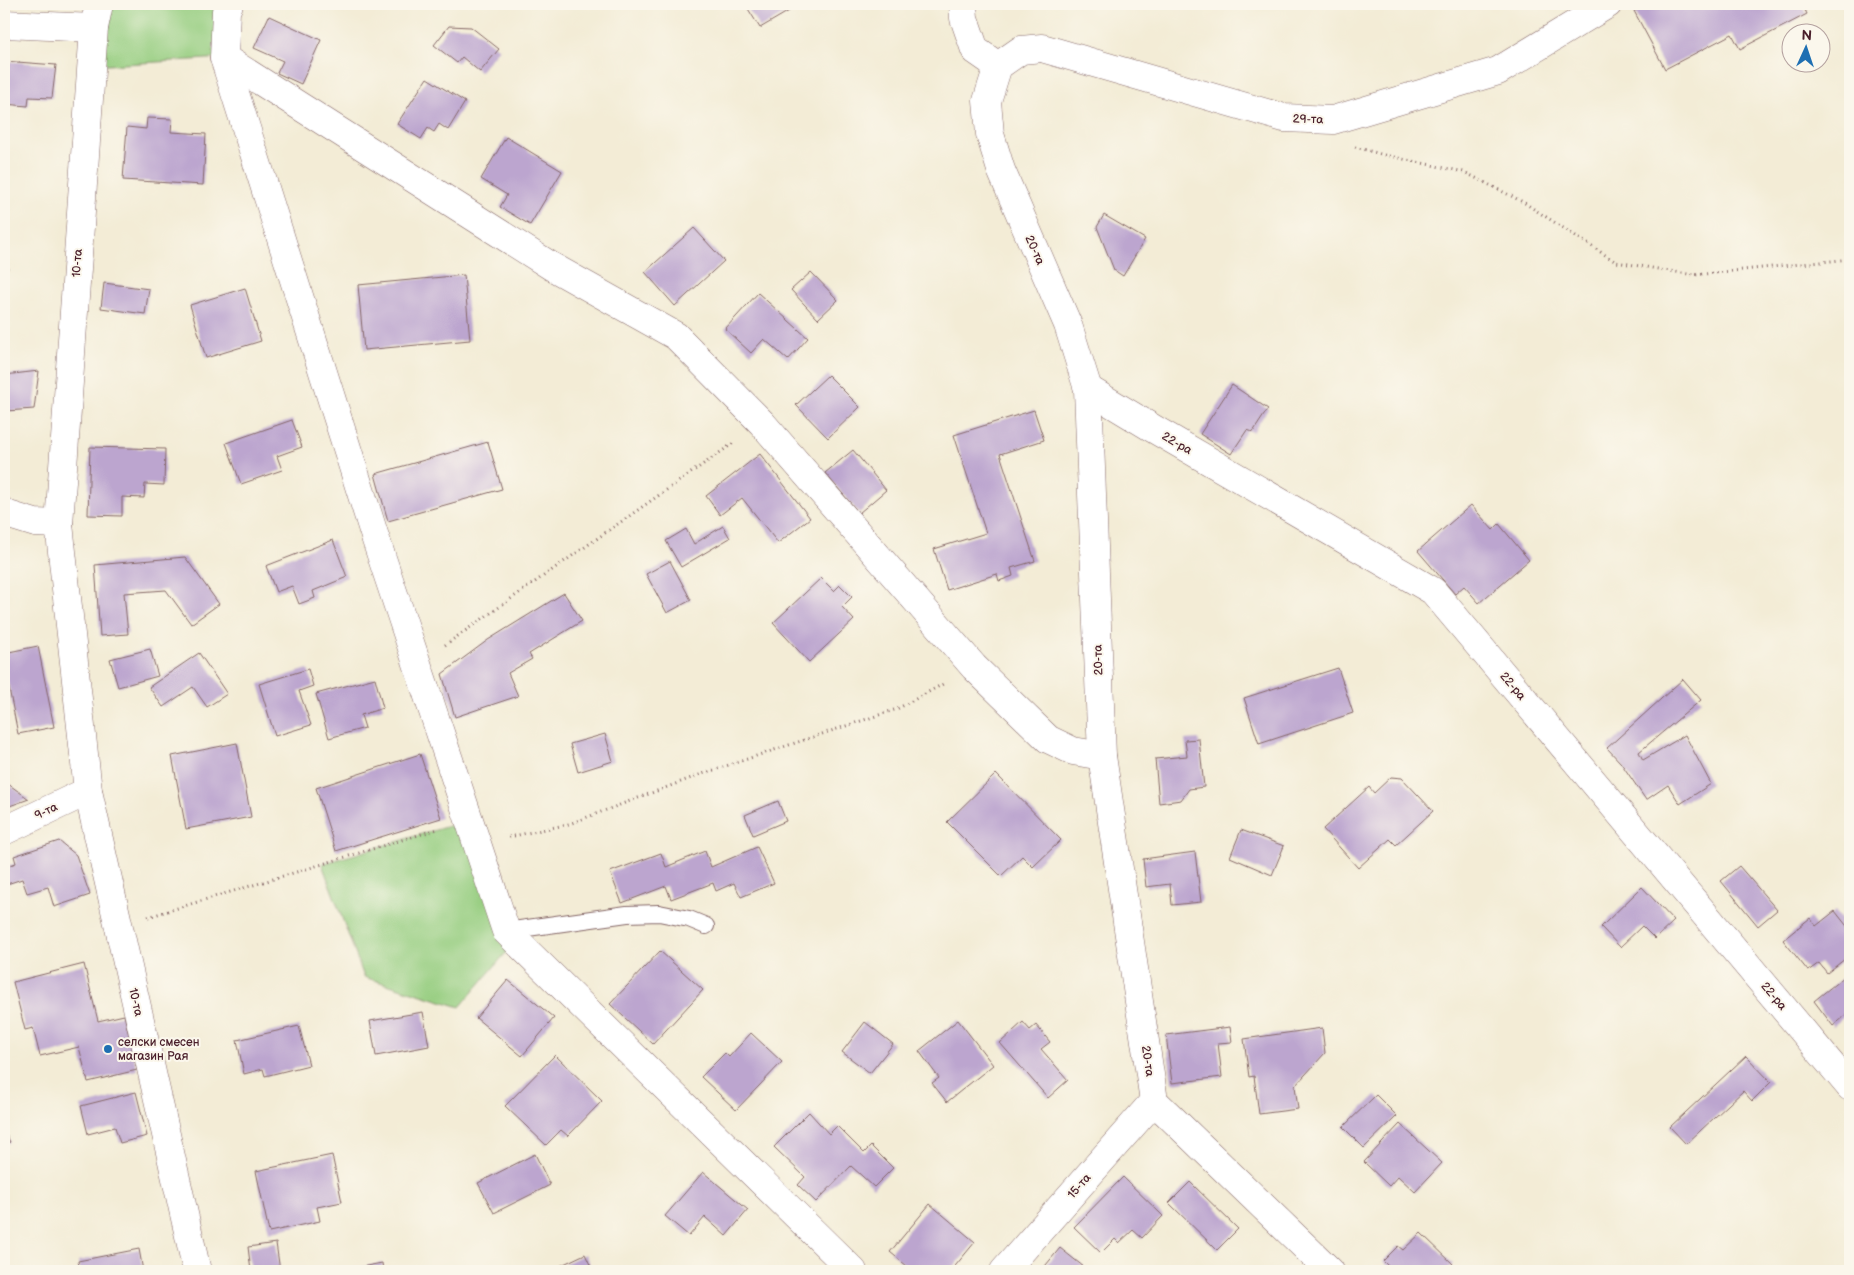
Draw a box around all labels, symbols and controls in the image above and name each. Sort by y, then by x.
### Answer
north arrow [1782,22,1832,72]
text: N [1801,27,1812,44]
street label: 29-та [1292,111,1324,128]
street label: 20-та [1021,233,1048,267]
street label: 10-та [69,248,86,278]
street label: 22-ра [1159,429,1195,458]
street label: 20-та [1090,644,1107,676]
street label: 22-ра [1496,669,1529,704]
street label: 9-та [32,799,60,823]
street label: 22-ра [1757,979,1790,1014]
street label: 10-та [125,987,146,1018]
place label: селски смесен магазин Рая [118,1035,199,1064]
marker: селски смесен магазин Рая [102,1043,114,1055]
street label: 20-та [1138,1045,1157,1078]
street label: 15-та [1064,1171,1094,1202]

